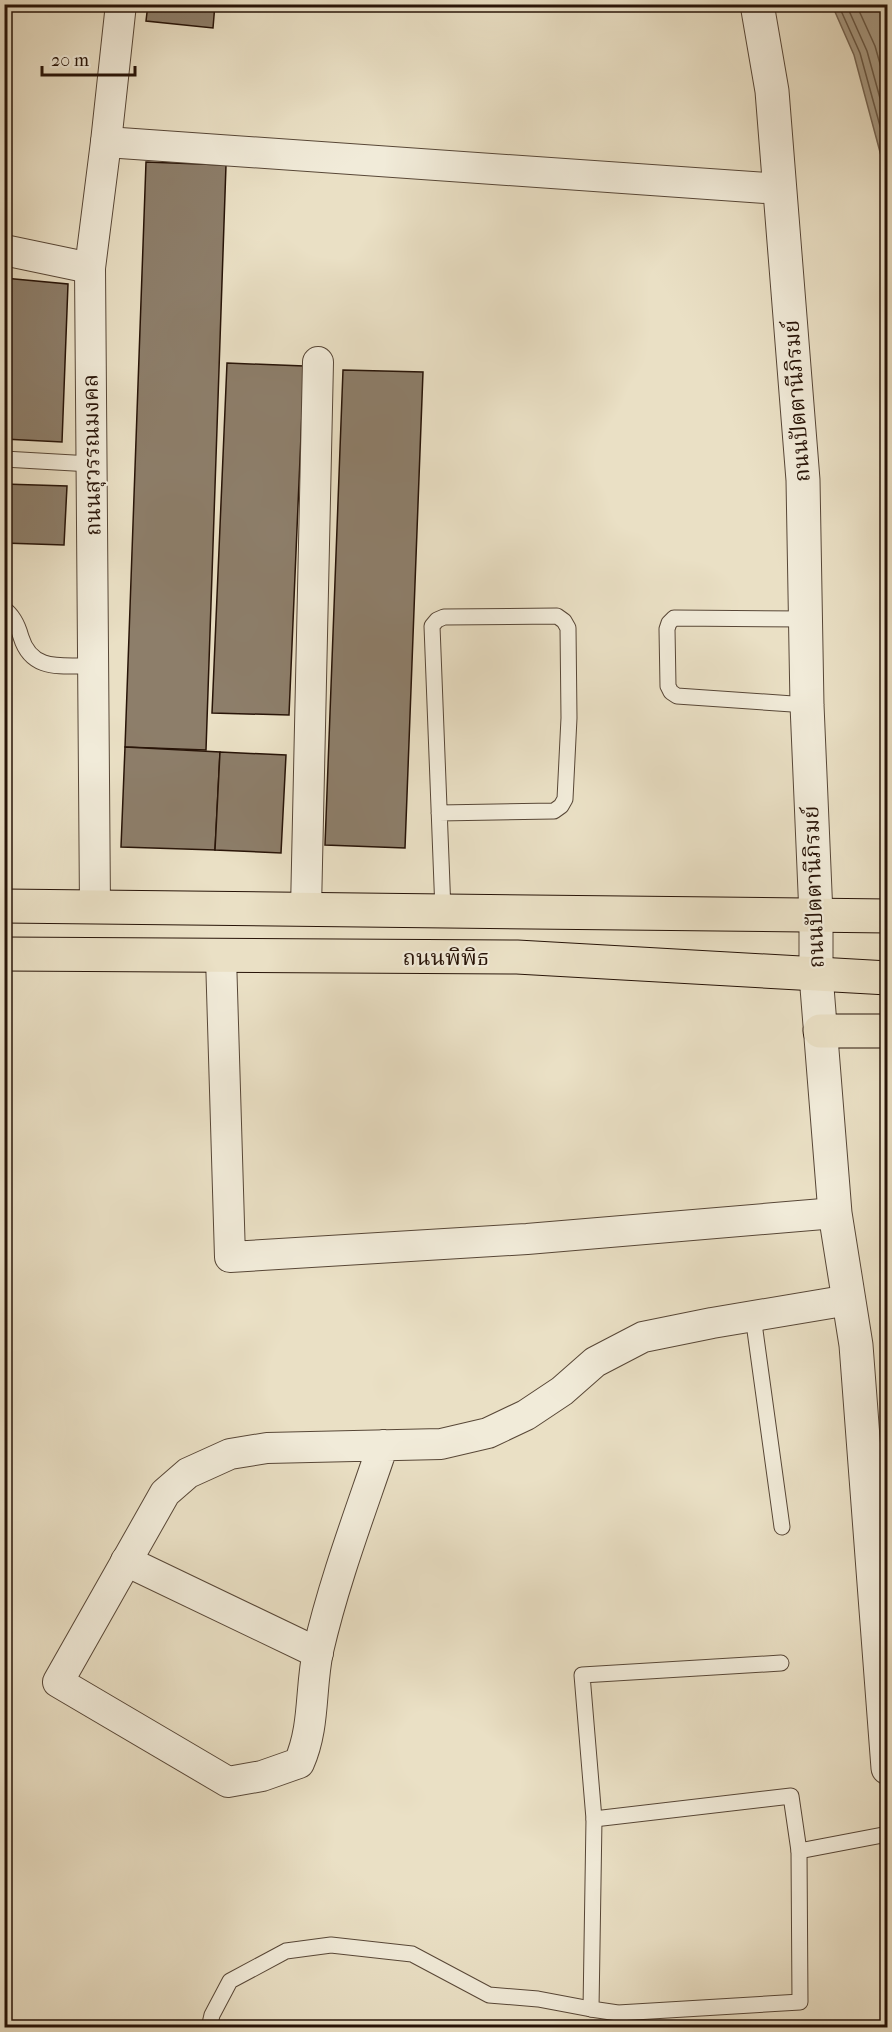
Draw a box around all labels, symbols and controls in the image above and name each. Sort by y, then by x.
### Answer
scale bar [42,39,135,77]
text: 20 m [51,50,89,71]
street label: ถนนปัตตานีภิรมย์ [778,319,816,483]
street label: ถนนสุวรรณมงคล [78,374,107,536]
street label: ถนนปัตตานีภิรมย์ [798,805,830,969]
street label: ถนนพิพิธ [403,945,489,971]

